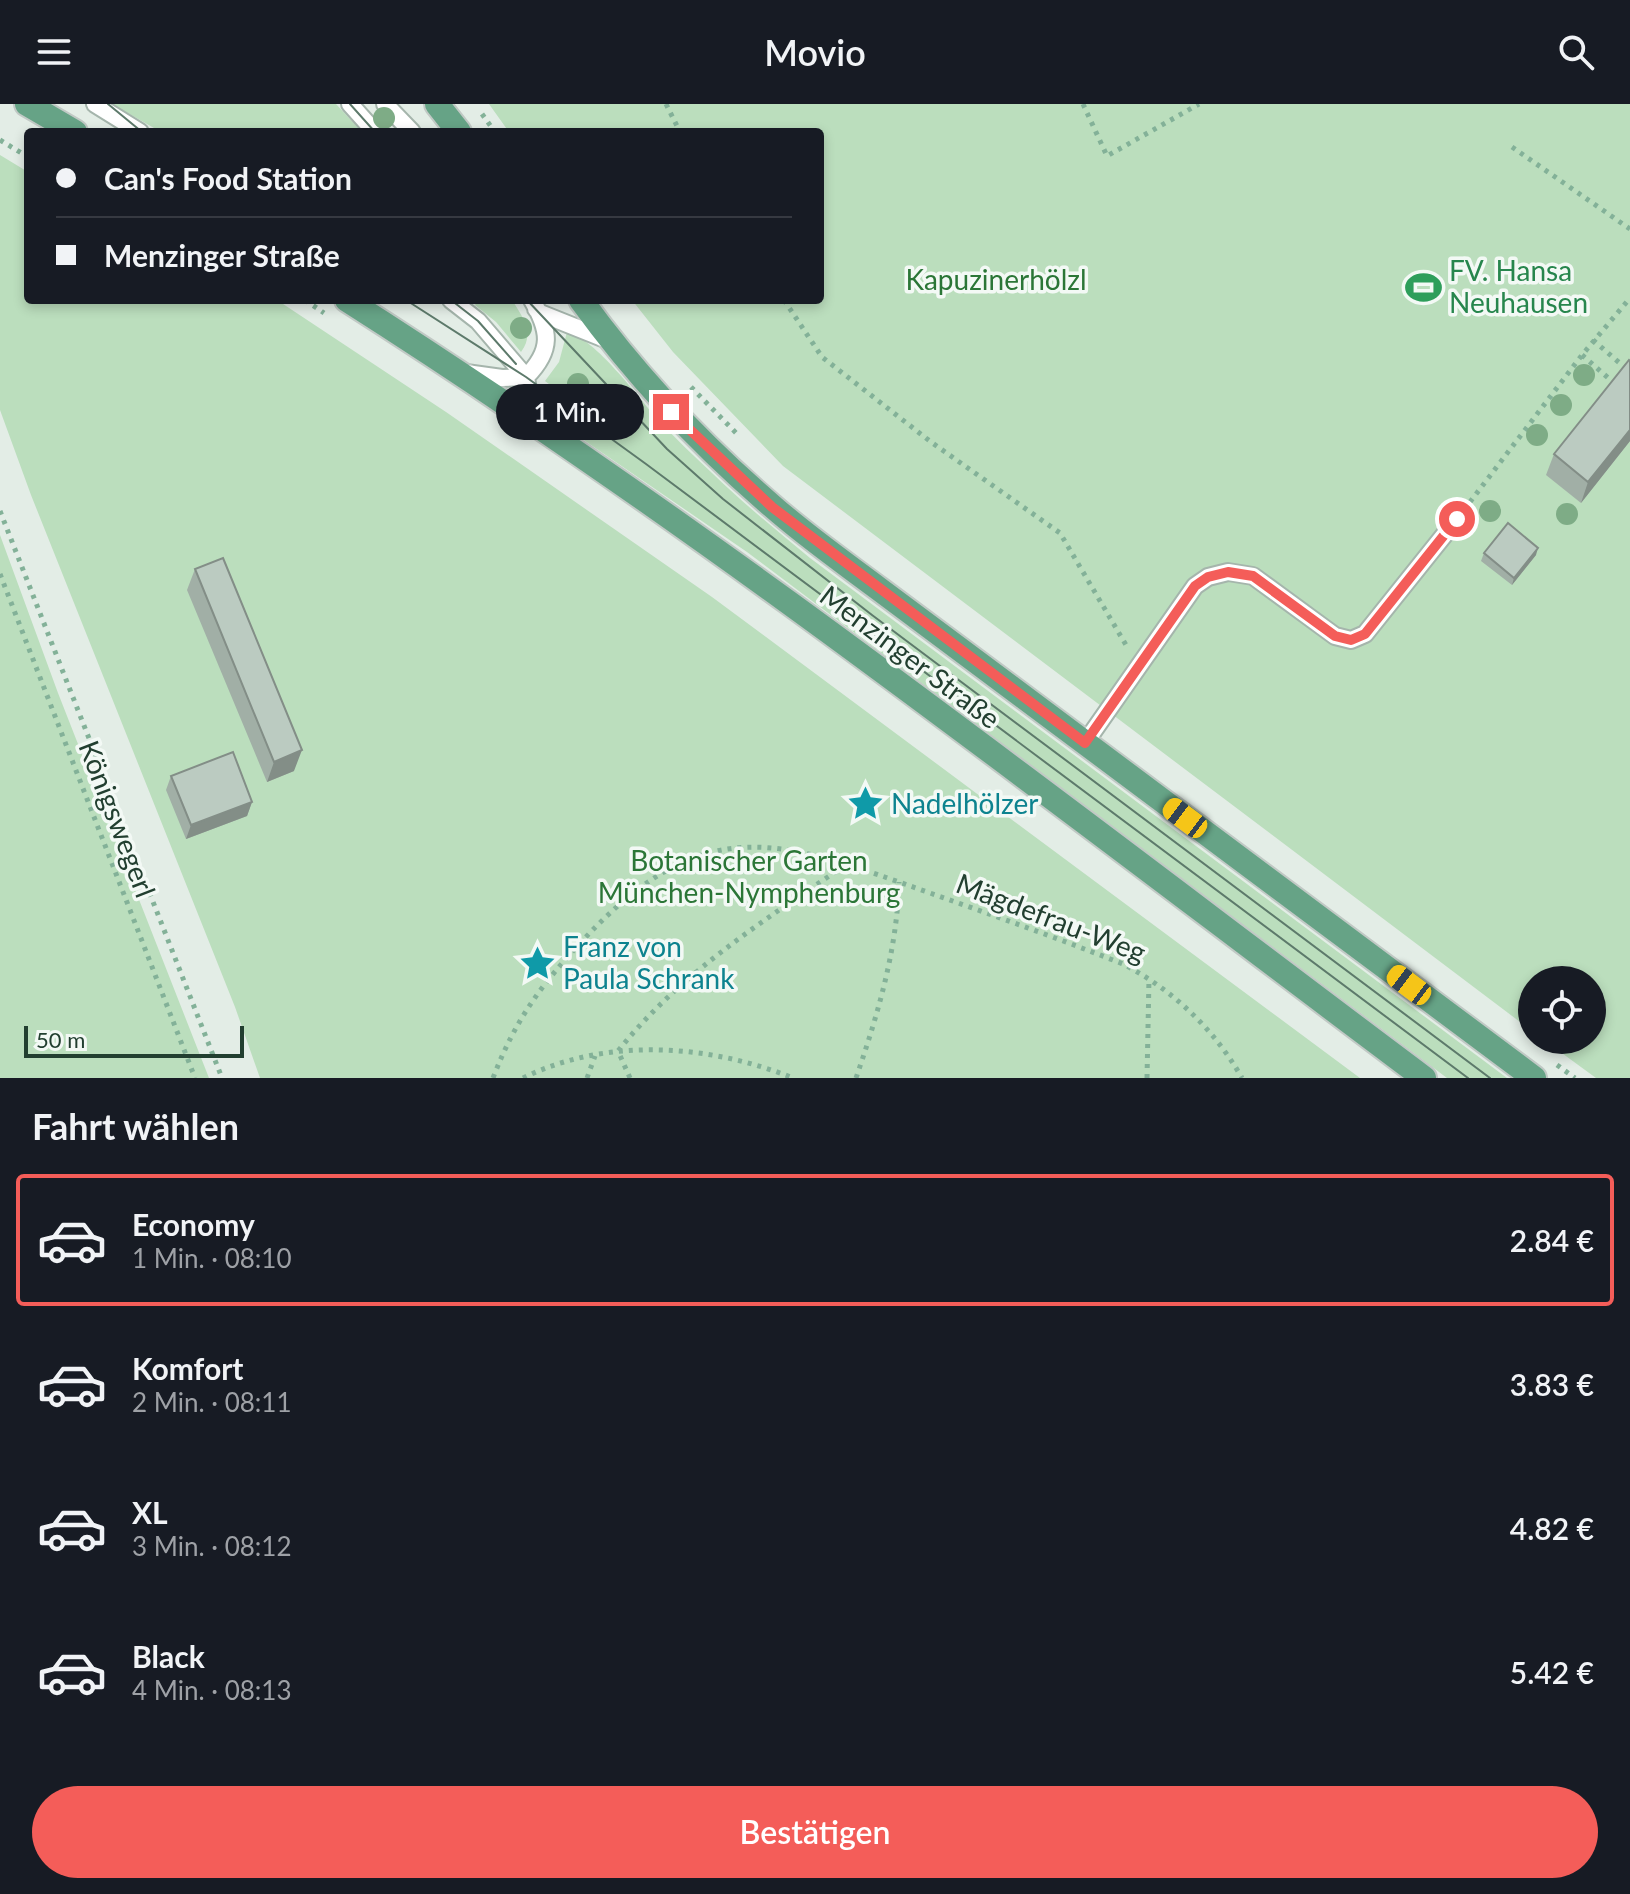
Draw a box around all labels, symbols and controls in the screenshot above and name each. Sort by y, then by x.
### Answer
icon: menu [32,30,76,74]
text: Movio [764,30,866,74]
icon: search [1554,30,1598,74]
text: Can's Food Station [104,160,352,196]
text: Menzinger Straße [104,237,340,273]
place label: FV. Hansa Neuhausen [1449,253,1588,319]
park label: Kapuzinerhölzl [905,262,1087,296]
sports icon: FV. Hansa Neuhausen [1404,268,1442,306]
callout: 1 Min. [495,384,643,440]
route end [653,394,689,430]
text: 1 Min. [534,396,606,428]
route start [1439,501,1475,537]
street label: Menzinger Straße [814,578,1007,735]
street label: Königswegerl [73,736,163,902]
place icon: Nadelhölzer [846,785,884,823]
place label: Nadelhölzer [891,786,1038,820]
car [1159,794,1211,842]
park label: Botanischer Garten München-Nymphenburg [598,843,900,909]
street label: Mägdefrau-Weg [952,865,1151,969]
place label: Franz von Paula Schrank [563,929,735,995]
place icon: Franz von Paula Schrank [518,944,556,982]
car [1383,961,1435,1009]
map controls [1518,966,1606,1054]
button: locate [1518,966,1606,1054]
scale bar [24,1022,244,1058]
text: 50 m [36,1026,85,1053]
text: Fahrt wählen [32,1104,239,1148]
icon: car [36,1204,108,1276]
text: Economy [132,1206,255,1242]
text: 2.84 € [1510,1222,1594,1258]
text: 1 Min. · 08:10 [132,1242,291,1274]
icon: car [36,1348,108,1420]
text: Komfort [132,1350,243,1386]
text: 3.83 € [1510,1366,1594,1402]
text: 2 Min. · 08:11 [132,1386,291,1418]
icon: car [36,1492,108,1564]
text: XL [132,1494,168,1530]
text: 4.82 € [1510,1510,1594,1546]
text: 3 Min. · 08:12 [132,1530,291,1562]
icon: car [36,1636,108,1708]
text: Black [132,1638,205,1674]
text: 5.42 € [1510,1654,1594,1690]
text: 4 Min. · 08:13 [132,1674,291,1706]
button: Bestätigen [32,1786,1598,1878]

